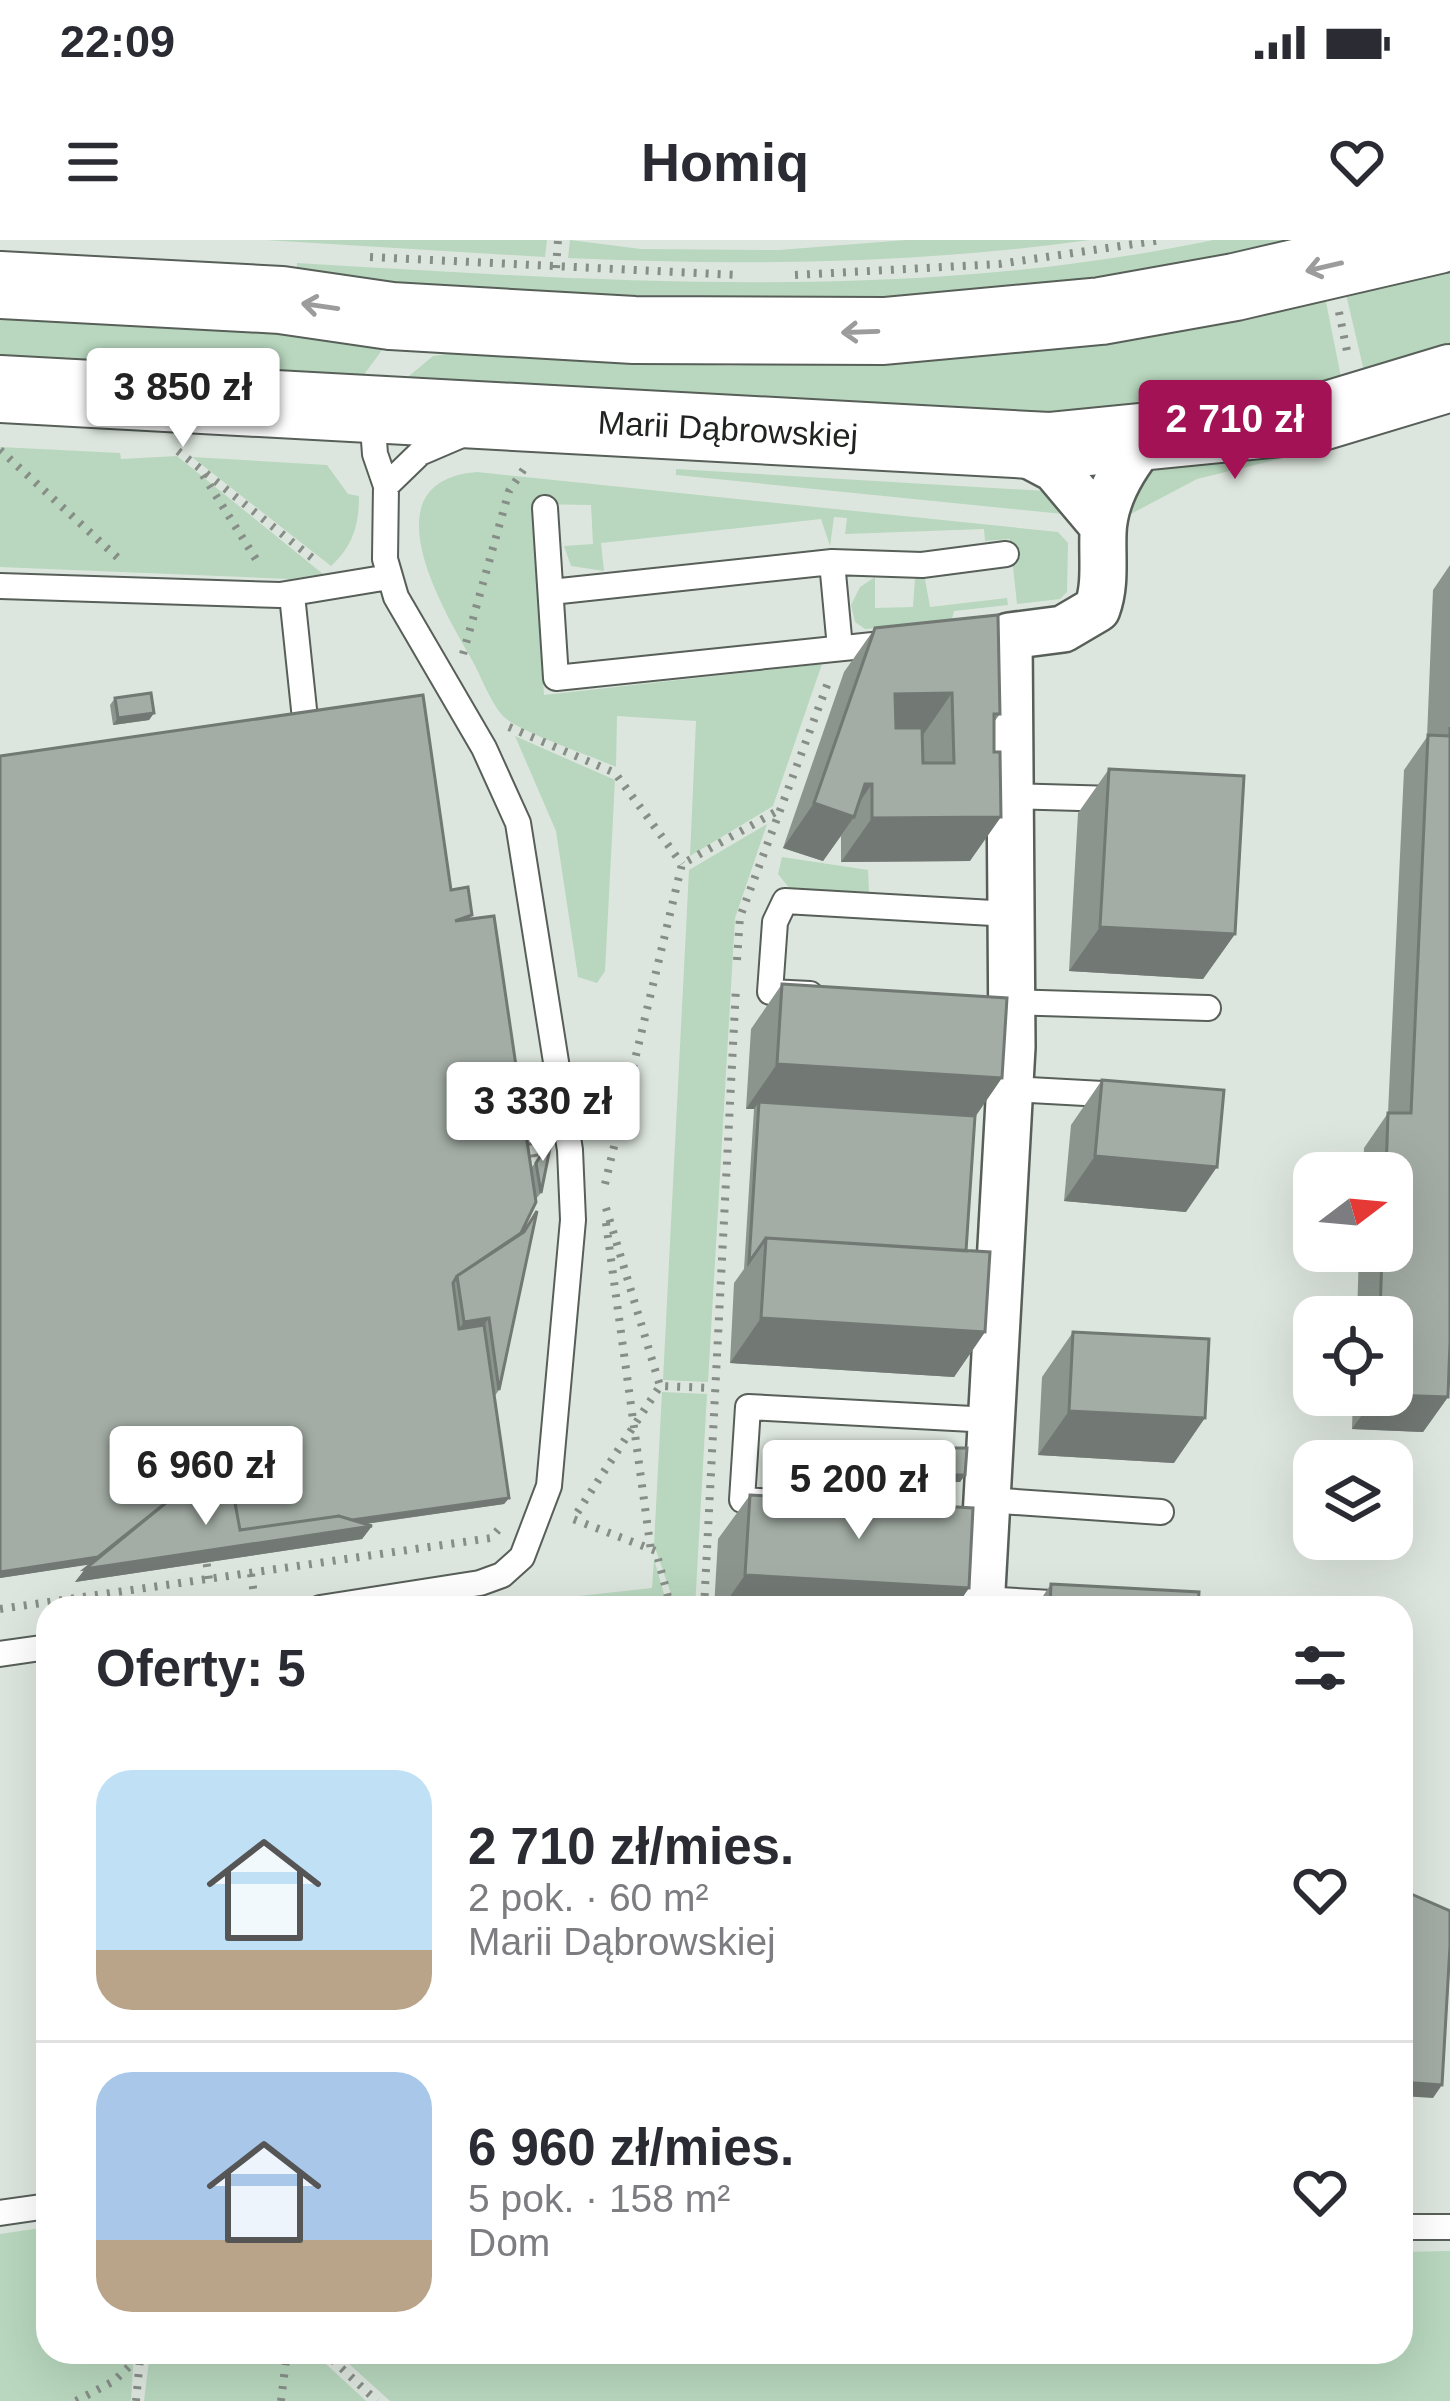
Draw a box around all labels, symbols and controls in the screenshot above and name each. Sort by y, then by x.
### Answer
text: 22:09 [60,16,175,67]
icon: menu [60,129,126,195]
icon: heart [1324,129,1390,195]
text: Homiq [641,132,809,192]
one-way arrow [1305,257,1343,279]
one-way arrow [301,294,340,317]
one-way arrow [841,321,880,344]
pin: 3 850 zł [59,348,307,450]
text: 3 850 zł [114,365,252,408]
pin: 2 710 zł [1111,380,1359,482]
text: 2 710 zł [1166,397,1304,440]
street label: Marii Dąbrowskiej [597,403,859,454]
pin: 3 330 zł [419,1062,667,1164]
text: 3 330 zł [474,1079,612,1122]
north arrow [1293,1152,1413,1272]
map controls [1293,1152,1413,1560]
button: locate [1293,1296,1413,1416]
pin: 6 960 zł [82,1426,330,1528]
pin: 5 200 zł [735,1440,983,1542]
button: layers [1293,1440,1413,1560]
text: 6 960 zł [137,1443,275,1486]
text: 5 200 zł [790,1457,928,1500]
icon: filters [1287,1635,1353,1701]
text: Oferty: 5 [96,1640,306,1697]
icon: home [192,1818,336,1962]
text: 2 710 zł/mies. [468,1818,794,1875]
icon: heart [1287,1857,1353,1923]
text: 2 pok. · 60 m² [468,1876,709,1919]
text: Marii Dąbrowskiej [468,1920,776,1963]
text: 6 960 zł/mies. [468,2119,794,2176]
icon: home [192,2120,336,2264]
icon: heart [1287,2159,1353,2225]
text: 5 pok. · 158 m² [468,2177,730,2220]
text: Dom [468,2221,550,2264]

